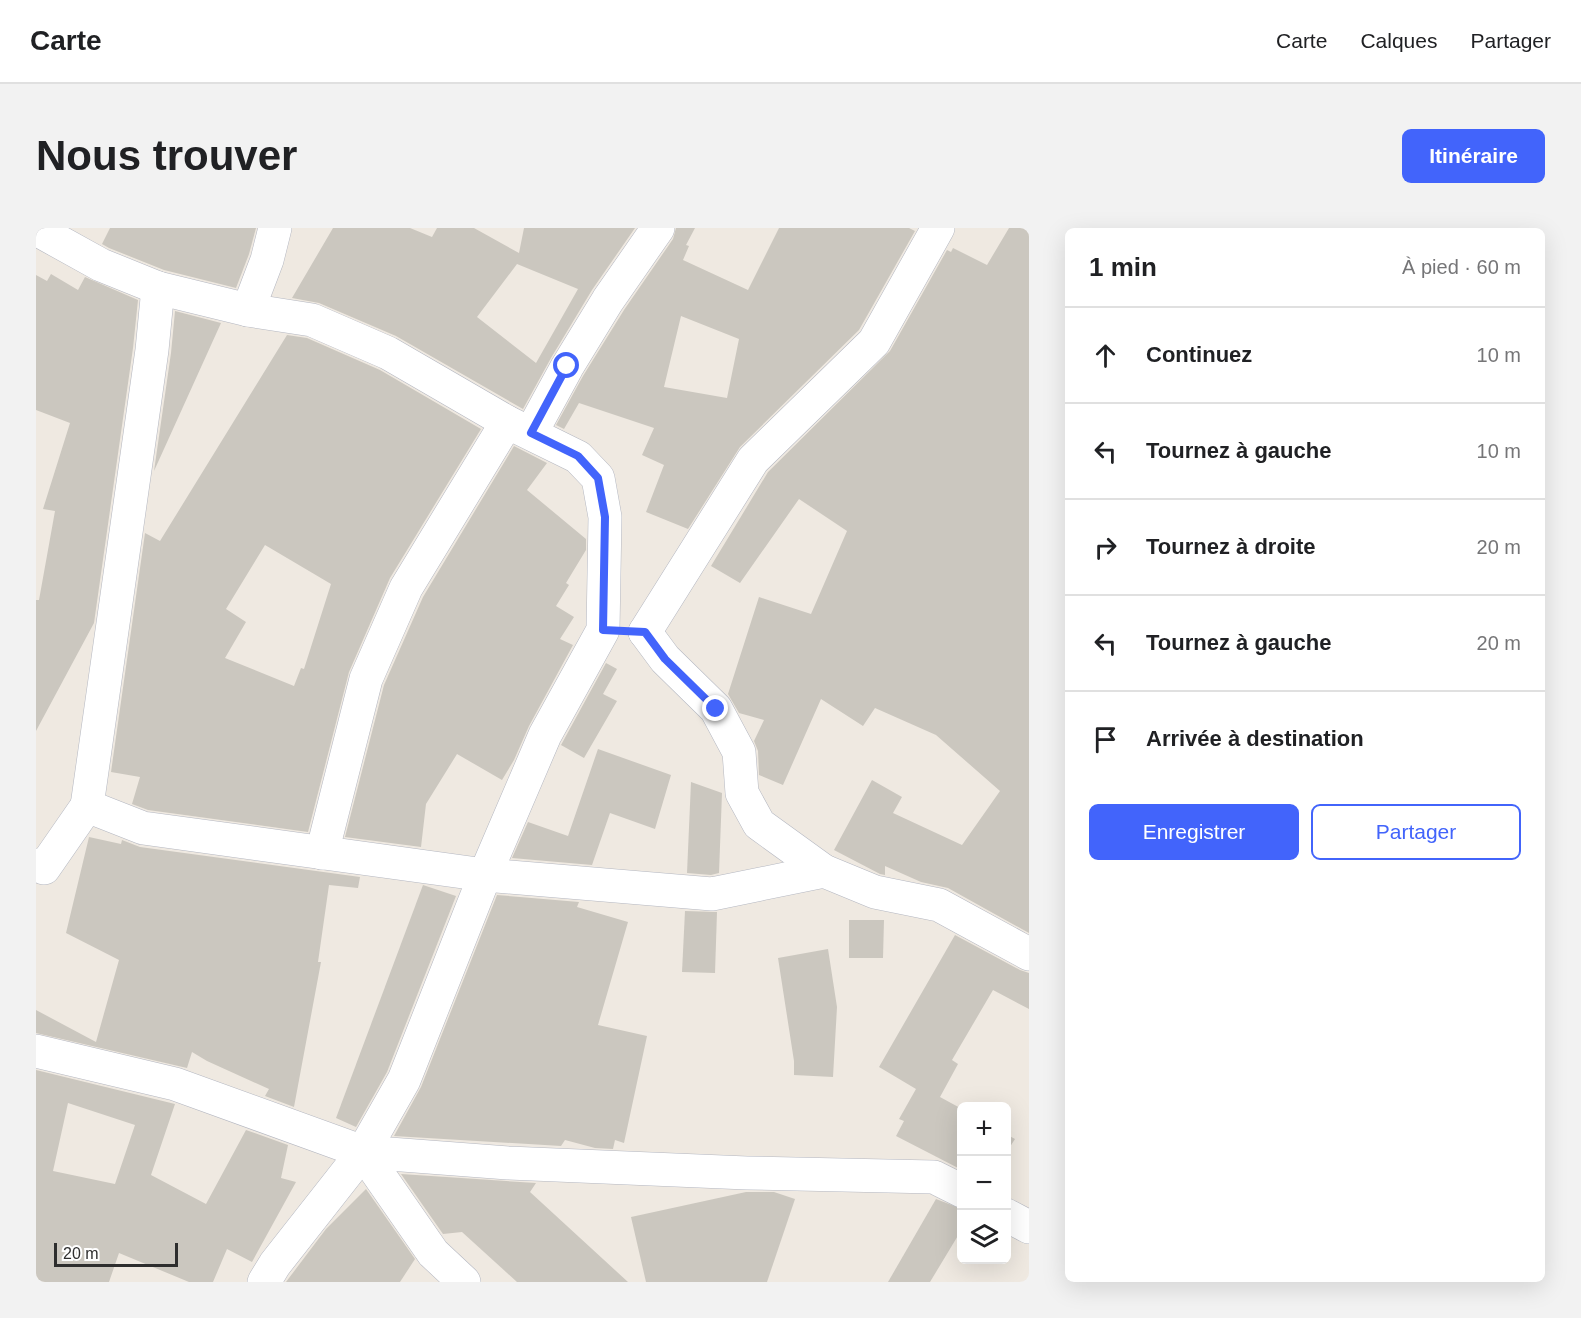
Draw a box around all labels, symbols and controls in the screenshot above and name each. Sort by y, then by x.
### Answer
text: Carte [30,25,102,56]
text: Carte [1276,29,1327,52]
text: Calques [1360,29,1437,52]
text: Partager [1470,29,1551,52]
button: Itinéraire [1402,129,1545,183]
text: Nous trouver [36,132,297,179]
text: 1 min [1089,252,1157,282]
text: À pied · 60 m [1402,256,1521,278]
icon: ahead [1089,339,1122,372]
text: Continuez [1146,342,1252,367]
text: 10 m [1477,344,1521,366]
route start [553,352,579,378]
icon: left [1089,435,1122,468]
text: Tournez à gauche [1146,438,1331,463]
text: 10 m [1477,440,1521,462]
icon: right [1089,531,1122,564]
text: Tournez à droite [1146,534,1316,559]
text: 20 m [1477,536,1521,558]
icon: left [1089,627,1122,660]
text: Tournez à gauche [1146,630,1331,655]
text: 20 m [1477,632,1521,654]
route end [702,695,728,721]
icon: arrive [1089,723,1122,756]
text: Arrivée à destination [1146,726,1364,751]
button: Enregistrer [1089,804,1299,860]
button: Partager [1311,804,1521,860]
map controls [957,1102,1011,1264]
button: + [957,1102,1011,1156]
button: − [957,1156,1011,1210]
button: layers [957,1210,1011,1264]
scale bar [54,1240,178,1268]
text: 20 m [63,1245,99,1262]

